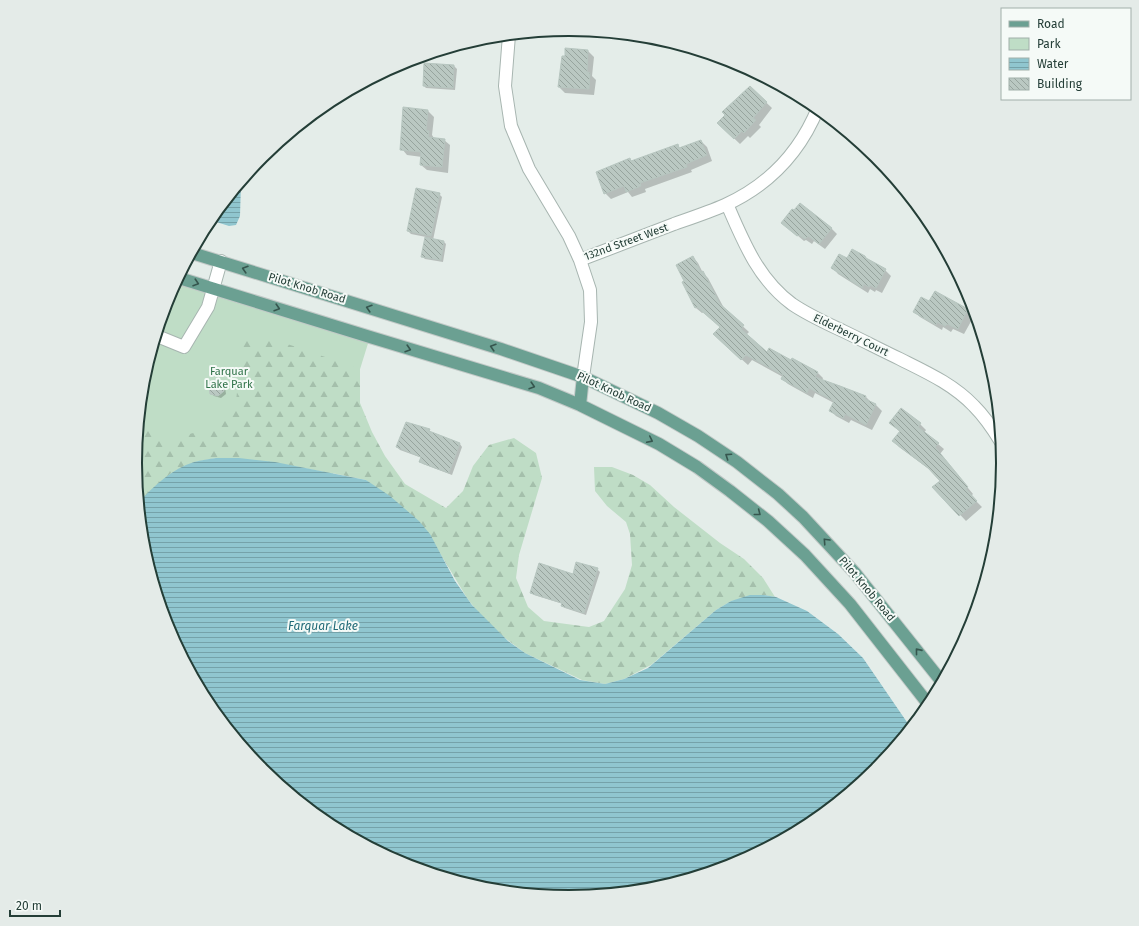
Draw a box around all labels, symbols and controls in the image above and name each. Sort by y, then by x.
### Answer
legend [1001,8,1131,100]
text: Road [1037,17,1065,31]
text: Park [1037,37,1061,51]
text: Water [1037,57,1069,71]
text: Building [1037,77,1083,91]
street label: 132nd Street West [582,221,670,263]
one-way arrow [242,265,249,274]
street label: Pilot Knob Road [267,270,347,306]
one-way arrow [192,278,199,287]
one-way arrow [273,303,280,312]
one-way arrow [366,304,373,313]
street label: Elderberry Court [811,311,891,359]
one-way arrow [490,343,497,352]
one-way arrow [404,344,411,353]
park label: Farquar Lake Park [205,365,253,391]
street label: Pilot Knob Road [575,369,653,415]
one-way arrow [528,381,535,390]
one-way arrow [646,435,654,443]
one-way arrow [725,453,732,461]
one-way arrow [753,508,760,515]
one-way arrow [823,538,830,546]
street label: Pilot Knob Road [836,554,898,624]
water label: Farquar Lake [288,619,358,633]
one-way arrow [916,649,923,656]
scale bar [10,892,60,918]
text: 20 m [16,899,42,913]

